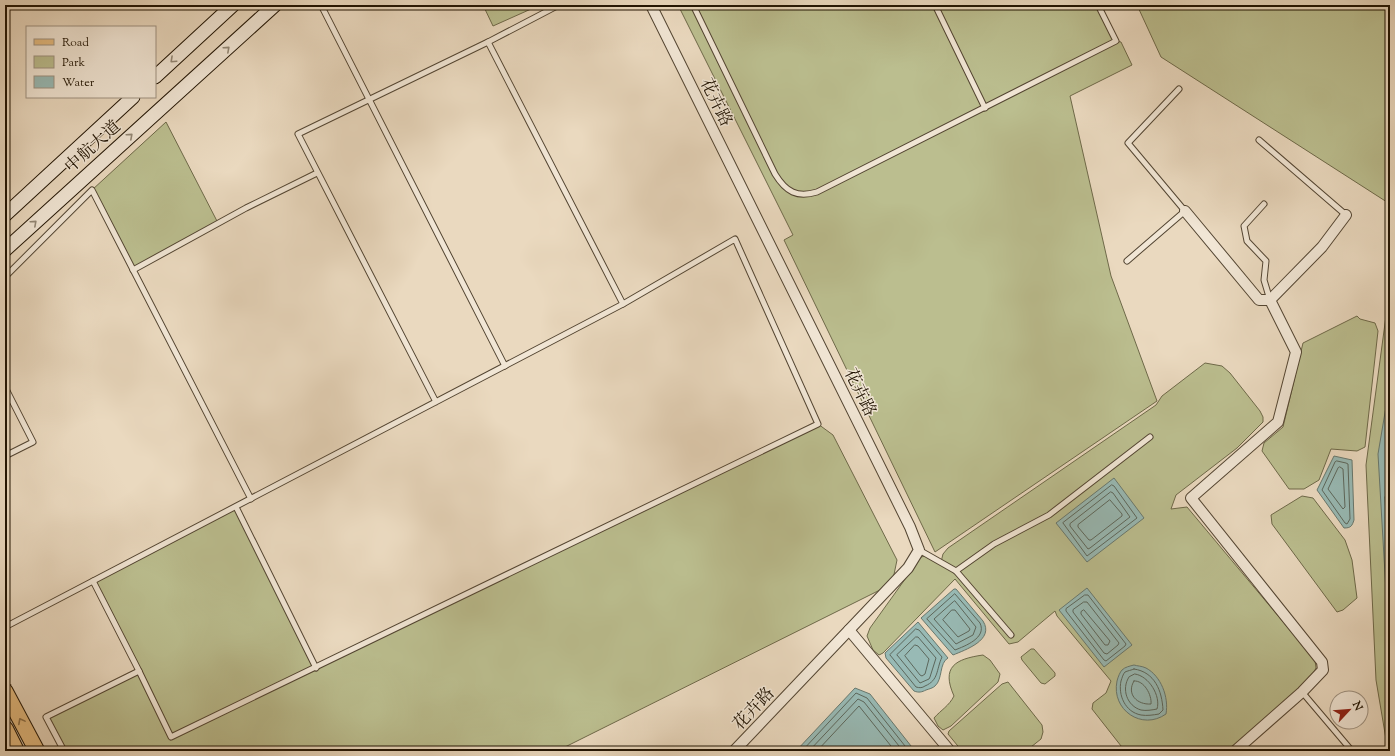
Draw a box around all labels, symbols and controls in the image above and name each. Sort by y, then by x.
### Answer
legend [26,26,156,98]
text: Road [62,34,89,52]
one-way arrow [222,47,229,54]
text: Park [62,54,85,72]
one-way arrow [171,55,178,62]
text: Water [62,74,95,92]
street label: 花卉路 [693,75,737,131]
street label: 中航大道 [60,116,127,179]
one-way arrow [125,133,133,141]
one-way arrow [29,221,37,228]
street label: 花卉路 [837,365,881,421]
street label: 花卉路 [728,683,781,736]
north arrow [1329,690,1369,730]
text: N [1348,698,1366,714]
one-way arrow [18,718,26,725]

